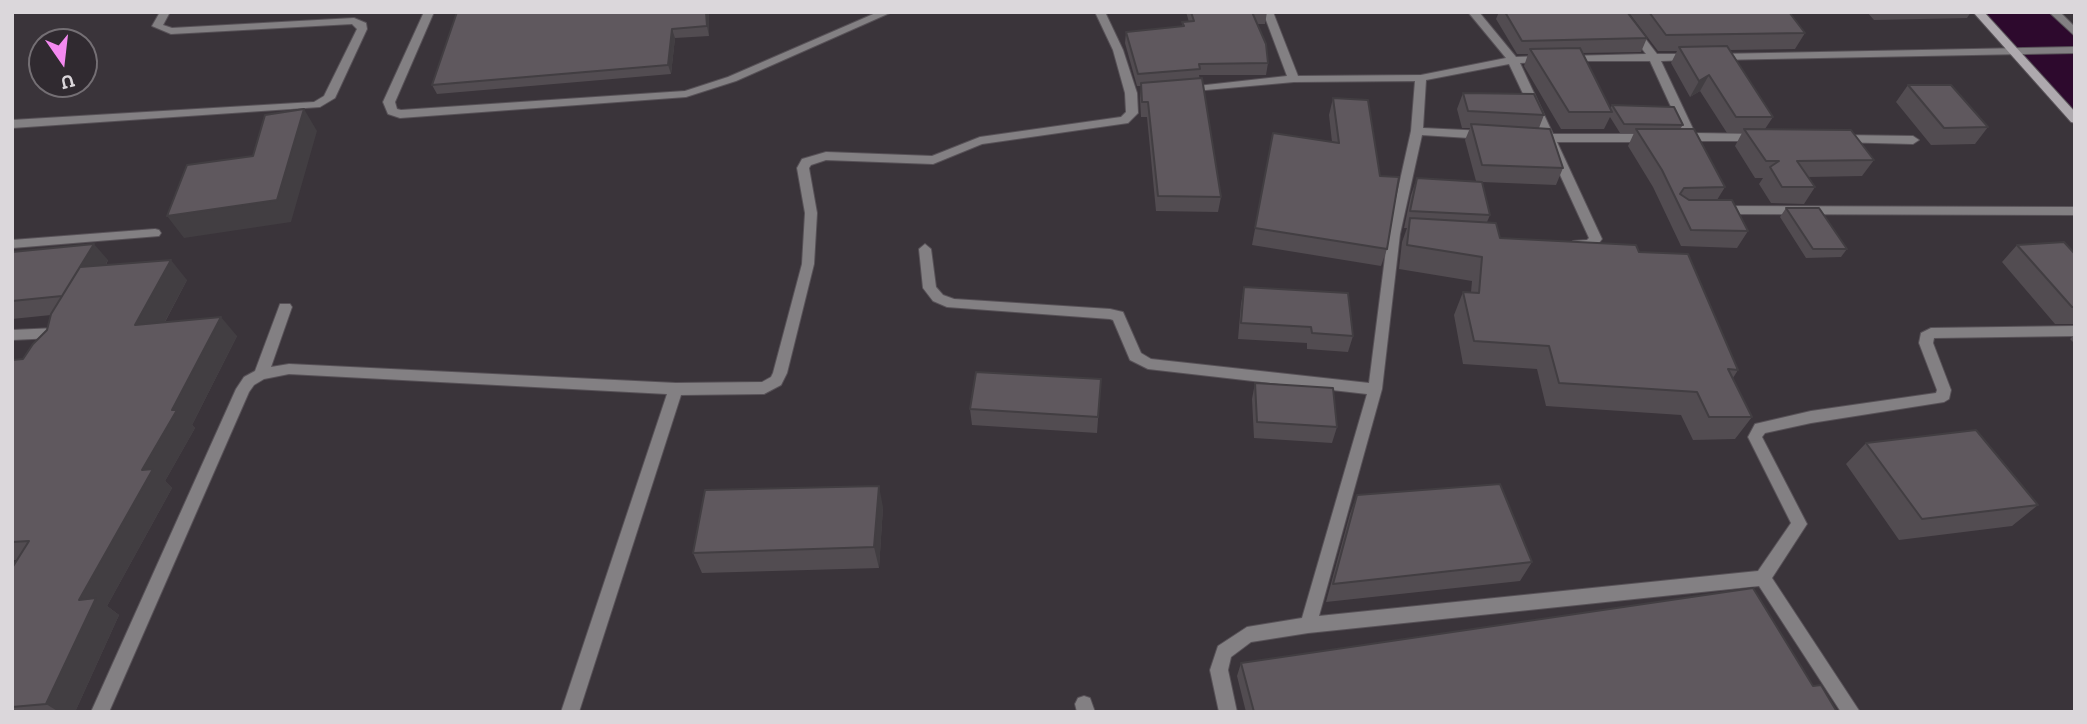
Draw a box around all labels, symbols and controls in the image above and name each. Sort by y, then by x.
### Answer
north arrow [28,28,98,98]
text: U [58,69,77,95]

